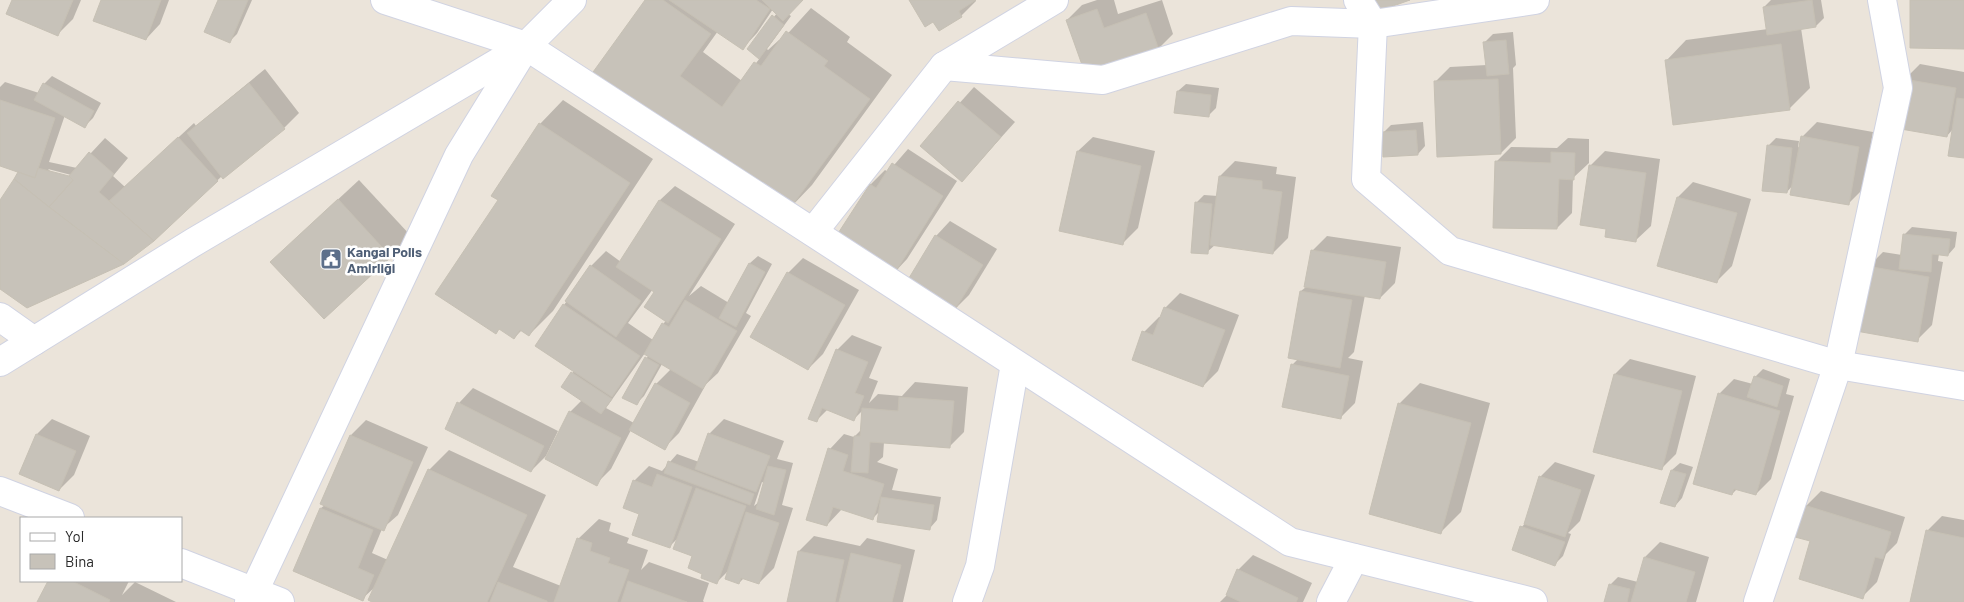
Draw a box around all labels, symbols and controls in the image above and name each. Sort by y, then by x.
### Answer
place label: Kangal Polis Amirliği [347,243,422,276]
public building icon: Kangal Polis Amirliği [319,247,343,271]
legend [20,517,182,582]
text: Yol [65,527,84,545]
text: Bina [65,552,94,570]

